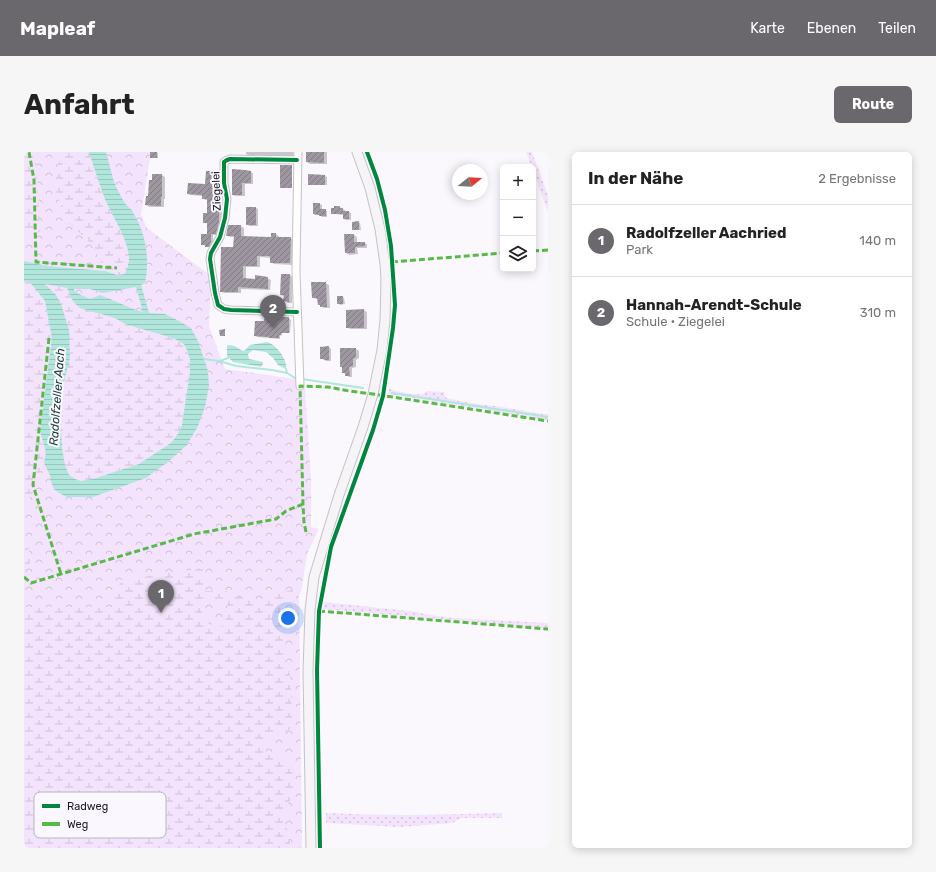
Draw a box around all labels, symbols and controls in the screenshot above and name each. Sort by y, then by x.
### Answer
text: Mapleaf [20,17,95,40]
text: Karte [750,20,785,37]
text: Ebenen [807,20,856,37]
text: Teilen [878,20,916,37]
button: Route [834,86,912,123]
text: Anfahrt [24,88,135,121]
north arrow [452,164,488,200]
map controls [500,164,536,272]
button: + [500,164,536,200]
text: In der Nähe [588,168,683,188]
street label: Ziegelei [209,171,224,211]
text: 2 Ergebnisse [818,171,896,186]
button: − [500,200,536,236]
text: Radolfzeller Aachried [626,224,786,242]
text: 1 [598,233,604,248]
text: 140 m [859,233,896,248]
button: layers [500,236,536,272]
text: Park [626,242,653,257]
pin: 2 [260,295,286,328]
text: Hannah-Arendt-Schule [626,296,802,314]
text: 2 [597,305,605,320]
text: 310 m [860,305,896,320]
text: Schule · Ziegelei [626,314,725,329]
water label: Radolfzeller Aach [47,348,67,446]
pin: 1 [148,580,174,613]
your location [278,608,298,628]
legend [34,792,166,838]
text: Radweg [67,800,108,813]
text: Weg [67,818,88,831]

